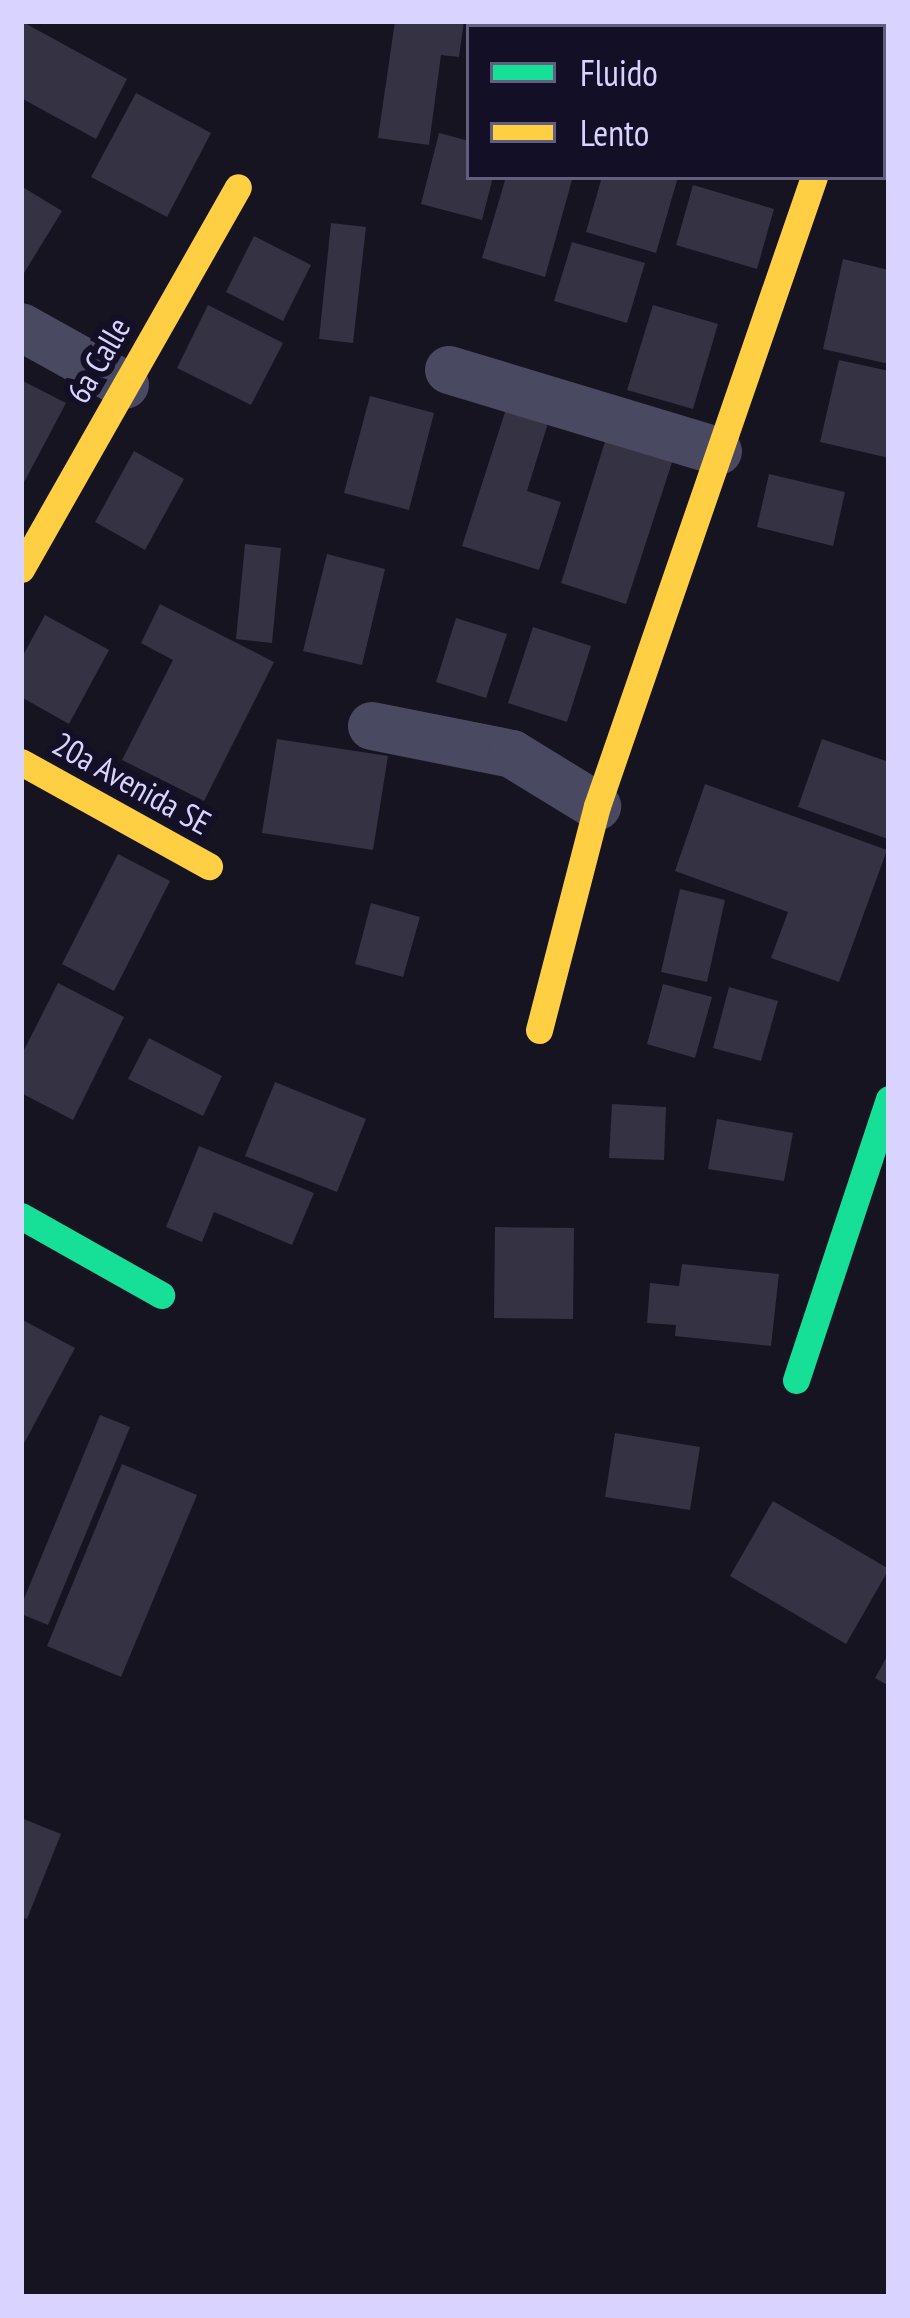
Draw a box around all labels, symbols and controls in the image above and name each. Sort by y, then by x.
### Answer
legend [466,24,886,180]
text: Fluido [580,49,658,96]
text: Lento [580,109,649,156]
street label: 6a Calle [58,310,138,410]
street label: 20a Avenida SE [46,723,218,843]

